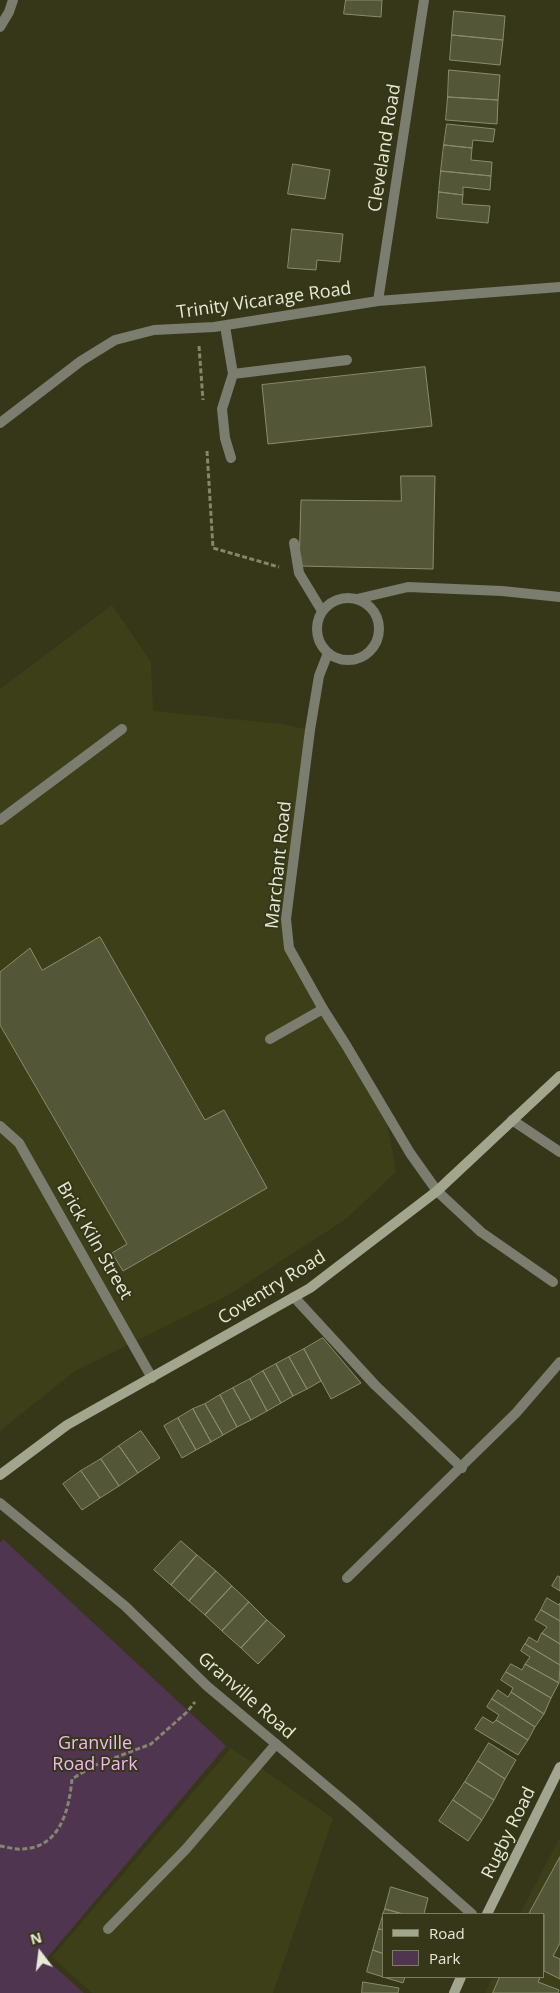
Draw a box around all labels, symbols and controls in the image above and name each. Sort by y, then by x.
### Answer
street label: Cleveland Road [364,82,406,214]
street label: Trinity Vicarage Road [175,278,353,324]
street label: Marchant Road [262,800,296,930]
street label: Brick Kiln Street [52,1178,136,1304]
street label: Coventry Road [214,1246,330,1330]
street label: Granville Road [193,1648,299,1744]
park label: Granville Road Park [52,1733,138,1776]
street label: Rugby Road [477,1784,541,1882]
legend [382,1913,545,1978]
text: Road [429,1923,465,1943]
text: N [28,1927,44,1949]
north arrow [15,1928,65,1978]
text: Park [429,1948,460,1968]

